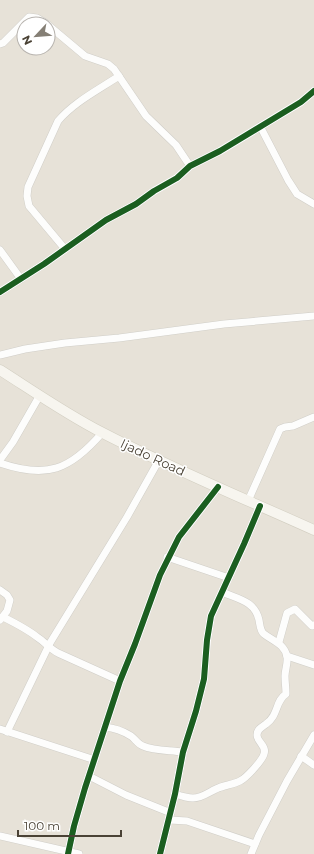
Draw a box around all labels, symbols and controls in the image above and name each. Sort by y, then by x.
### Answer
north arrow [16,16,56,56]
text: N [19,33,35,47]
street label: Ijado Road [118,435,188,479]
scale bar [18,812,121,838]
text: 100 m [24,818,60,833]

